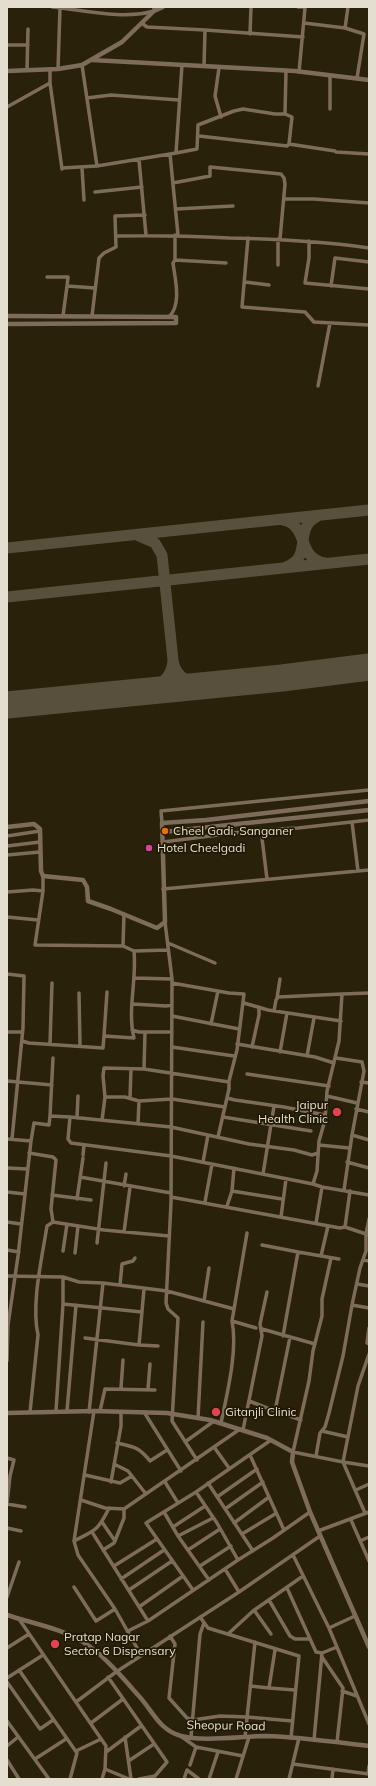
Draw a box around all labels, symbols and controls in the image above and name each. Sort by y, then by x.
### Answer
place label: Cheel Gadi, Sanganer [173,824,293,838]
marker: Cheel Gadi, Sanganer [160,826,170,836]
place label: Hotel Cheelgadi [157,841,245,855]
marker: Hotel Cheelgadi [144,843,154,853]
place label: Jaipur Health Clinic [258,1098,328,1126]
marker: Jaipur Health Clinic [331,1106,343,1118]
place label: Gitanjli Clinic [225,1405,297,1419]
marker: Gitanjli Clinic [210,1406,222,1418]
place label: Pratap Nagar Sector 6 Dispensary [64,1630,176,1658]
marker: Pratap Nagar Sector 6 Dispensary [49,1638,61,1650]
street label: Sheopur Road [186,1718,266,1734]

